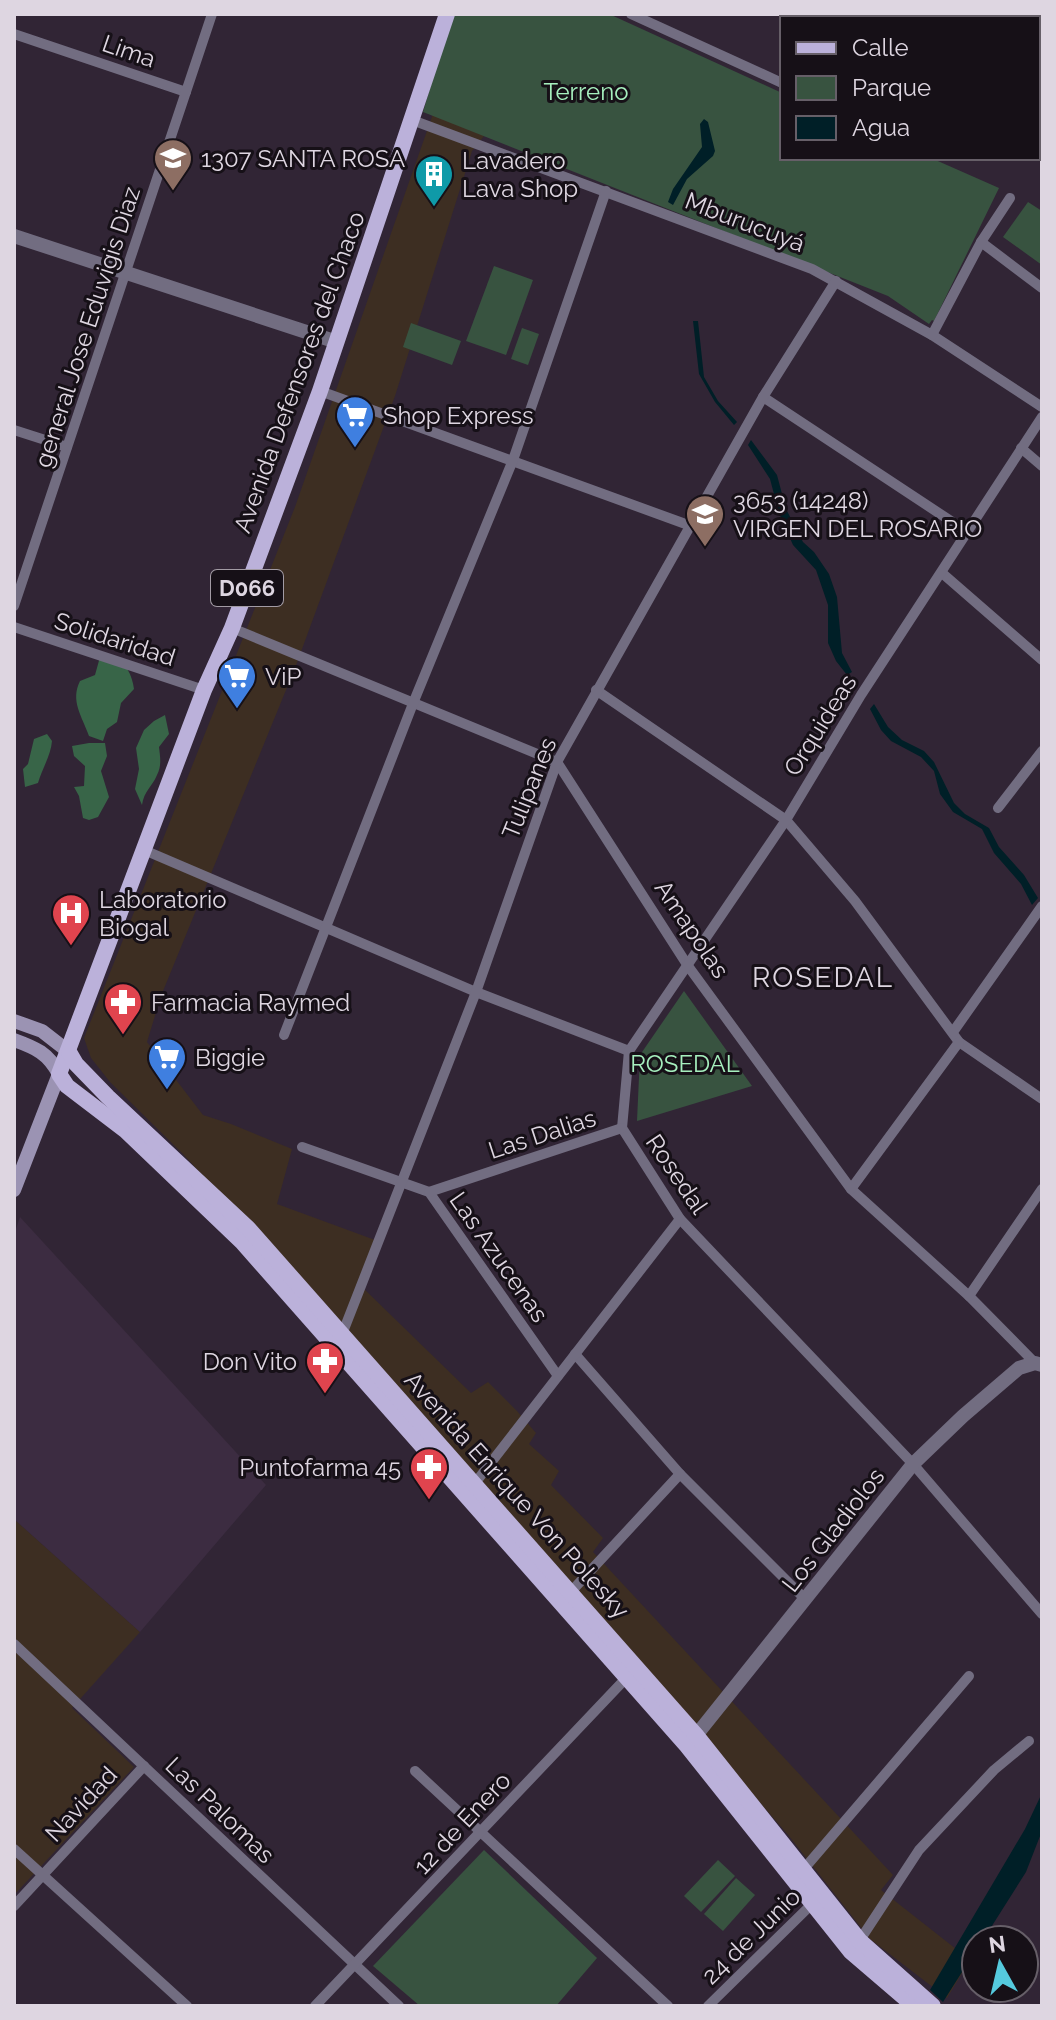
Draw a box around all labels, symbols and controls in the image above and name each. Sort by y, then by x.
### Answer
legend [780,16,1040,160]
street label: Lima [99,28,159,74]
text: Calle [852,33,909,62]
text: Parque [852,73,931,102]
park label: Terreno [544,77,628,106]
text: Agua [852,113,910,142]
school or university icon: 1307 SANTA ROSA [152,137,194,192]
place label: 1307 SANTA ROSA [201,144,405,173]
place label: Lavadero Lava Shop [462,146,578,203]
building icon: Lavadero Lava Shop [413,153,455,208]
street label: general Jose Eduvigis Diaz [28,183,146,471]
street label: Mburucuyá [681,186,809,258]
street label: Avenida Defensores del Chaco [227,208,371,536]
supermarket icon: Shop Express [334,394,376,449]
place label: Shop Express [383,401,534,430]
place label: 3653 (14248) VIRGEN DEL ROSARIO [733,486,982,543]
school or university icon: 3653 (14248) VIRGEN DEL ROSARIO [684,493,726,548]
road number: D066 [211,570,283,606]
street label: Solidaridad [51,606,179,672]
supermarket icon: ViP [216,655,258,710]
place label: ViP [265,662,302,691]
street label: Orquideas [777,669,863,781]
street label: Tulipanes [496,733,562,843]
street label: Amapolas [649,875,735,983]
place label: Laboratorio Biogal [99,885,227,942]
hospital icon: Laboratorio Biogal [50,892,92,947]
district label: ROSEDAL [752,961,894,994]
pharmacy icon: Farmacia Raymed [102,981,144,1036]
place label: Farmacia Raymed [151,988,350,1017]
supermarket icon: Biggie [146,1036,188,1091]
place label: Biggie [195,1043,265,1072]
park label: ROSEDAL [630,1049,740,1078]
street label: Las Dalias [485,1103,599,1165]
street label: Rosedal [640,1129,714,1220]
street label: Las Azucenas [443,1186,555,1328]
pharmacy icon: Don Vito [304,1340,346,1395]
place label: Don Vito [203,1347,297,1376]
street label: Avenida Enrique Von Polesky [399,1366,635,1624]
pharmacy icon: Puntofarma 45 [408,1446,450,1501]
place label: Puntofarma 45 [239,1453,401,1482]
street label: Los Gladiolos [776,1462,890,1598]
street label: Las Palomas [160,1751,280,1869]
street label: Navidad [39,1760,123,1848]
street label: 12 de Enero [407,1766,517,1880]
street label: 24 de Junio [696,1882,806,1990]
north arrow [960,1924,1040,2004]
text: N [987,1930,1007,1958]

